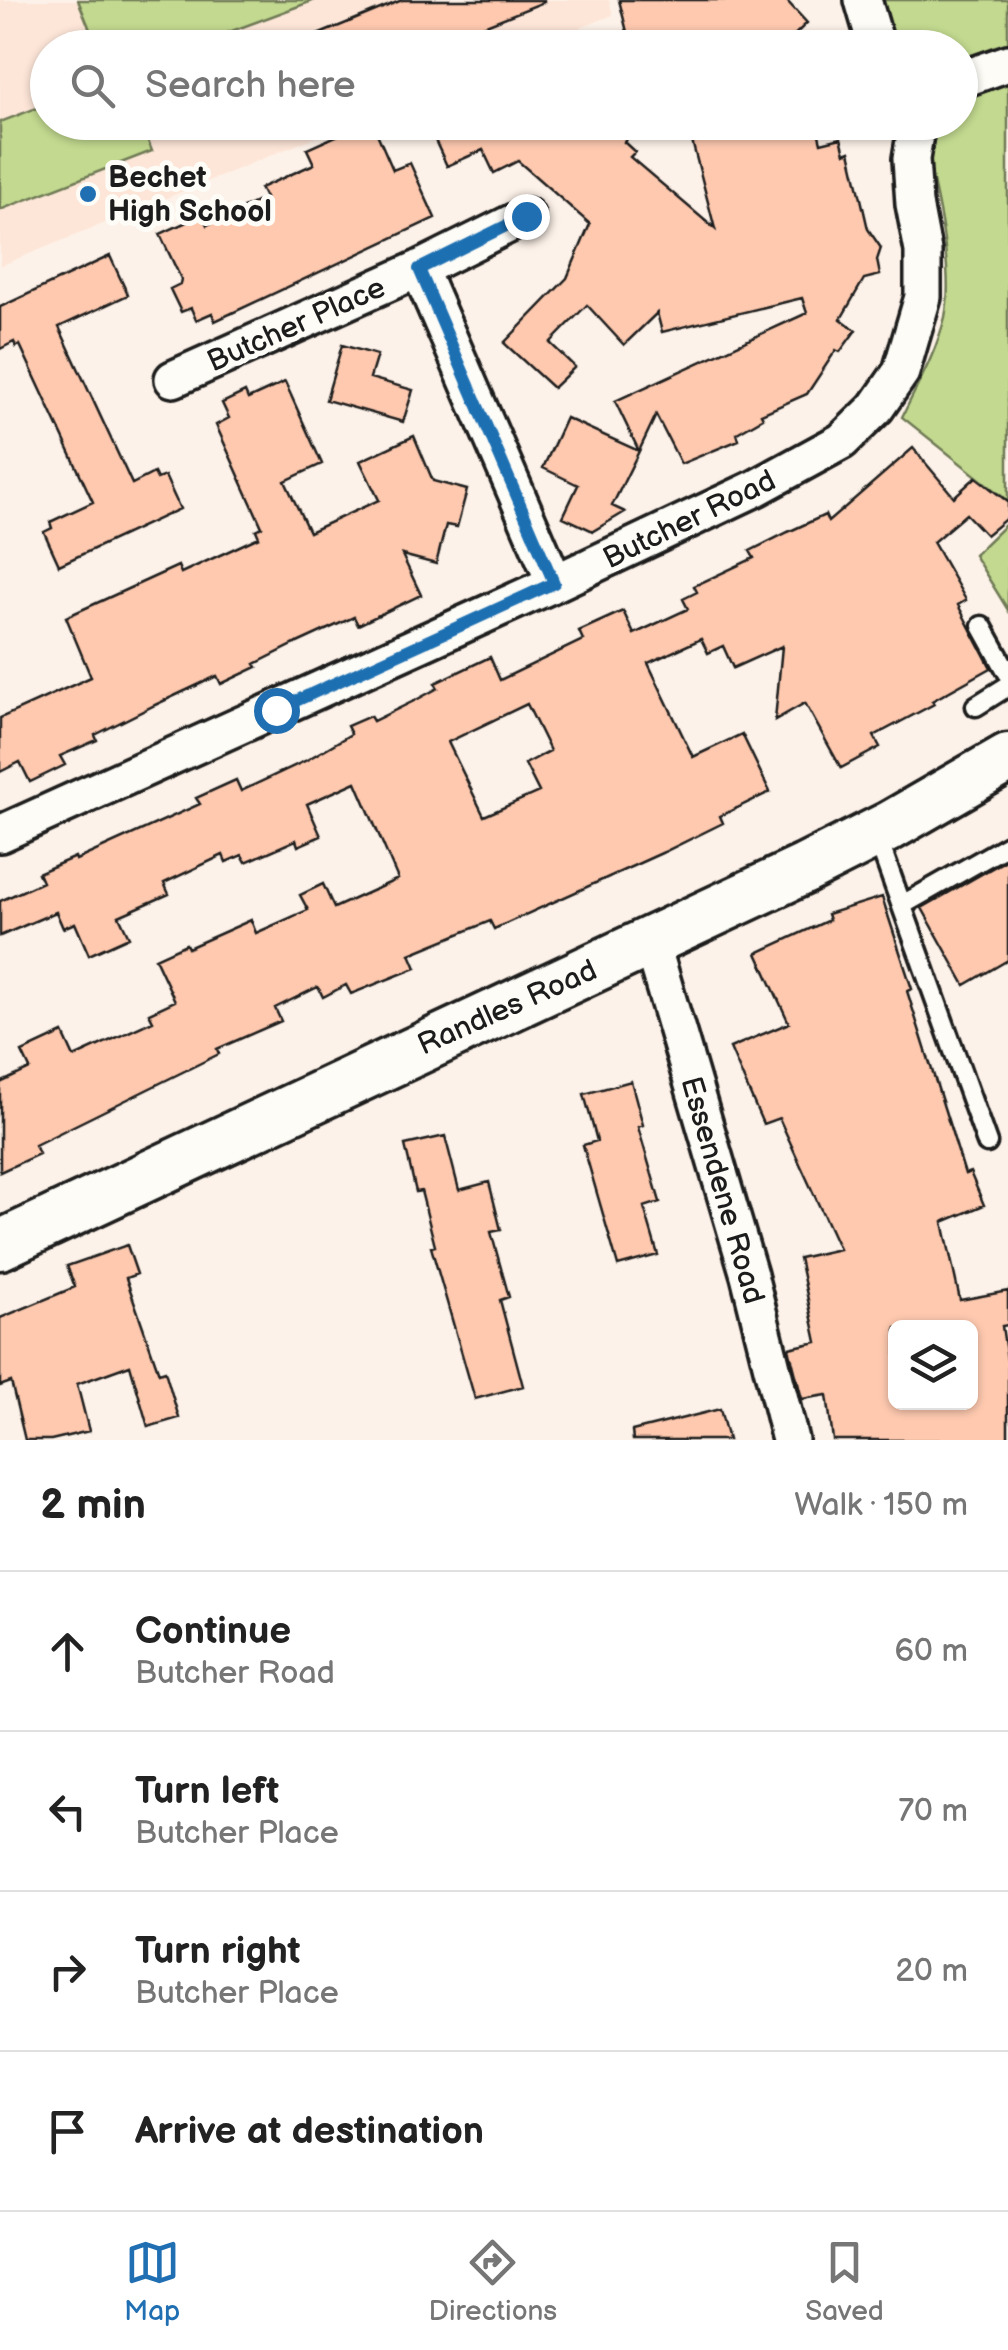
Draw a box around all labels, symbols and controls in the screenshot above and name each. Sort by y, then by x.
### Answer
search box [30,30,978,140]
icon: search [65,58,120,113]
text: Search here [145,63,356,108]
place label: Bechet High School [108,160,272,230]
marker: Bechet High School [77,183,99,205]
route end [504,194,550,240]
street label: Butcher Place [202,270,391,380]
street label: Butcher Road [597,463,782,577]
route start [254,688,300,734]
street label: Randles Road [412,952,603,1063]
street label: Essendene Road [672,1073,772,1308]
map controls [888,1320,978,1410]
button: layers [888,1320,978,1410]
text: 2 min [40,1480,146,1531]
text: Walk · 150 m [794,1486,968,1525]
text: Continue [135,1609,291,1654]
icon: ahead [40,1624,95,1679]
text: 60 m [895,1632,968,1671]
text: Butcher Road [135,1654,335,1693]
text: Turn left [135,1769,279,1814]
icon: left [40,1784,95,1839]
text: 70 m [898,1792,968,1831]
text: Butcher Place [135,1814,339,1853]
text: Turn right [135,1929,300,1974]
icon: right [40,1944,95,1999]
text: 20 m [895,1952,968,1991]
text: Butcher Place [135,1974,339,2013]
icon: arrive [40,2104,95,2159]
text: Arrive at destination [135,2109,484,2154]
tab: Map [124,2235,180,2328]
tab: Directions [428,2235,557,2328]
tab: Saved [805,2235,884,2328]

